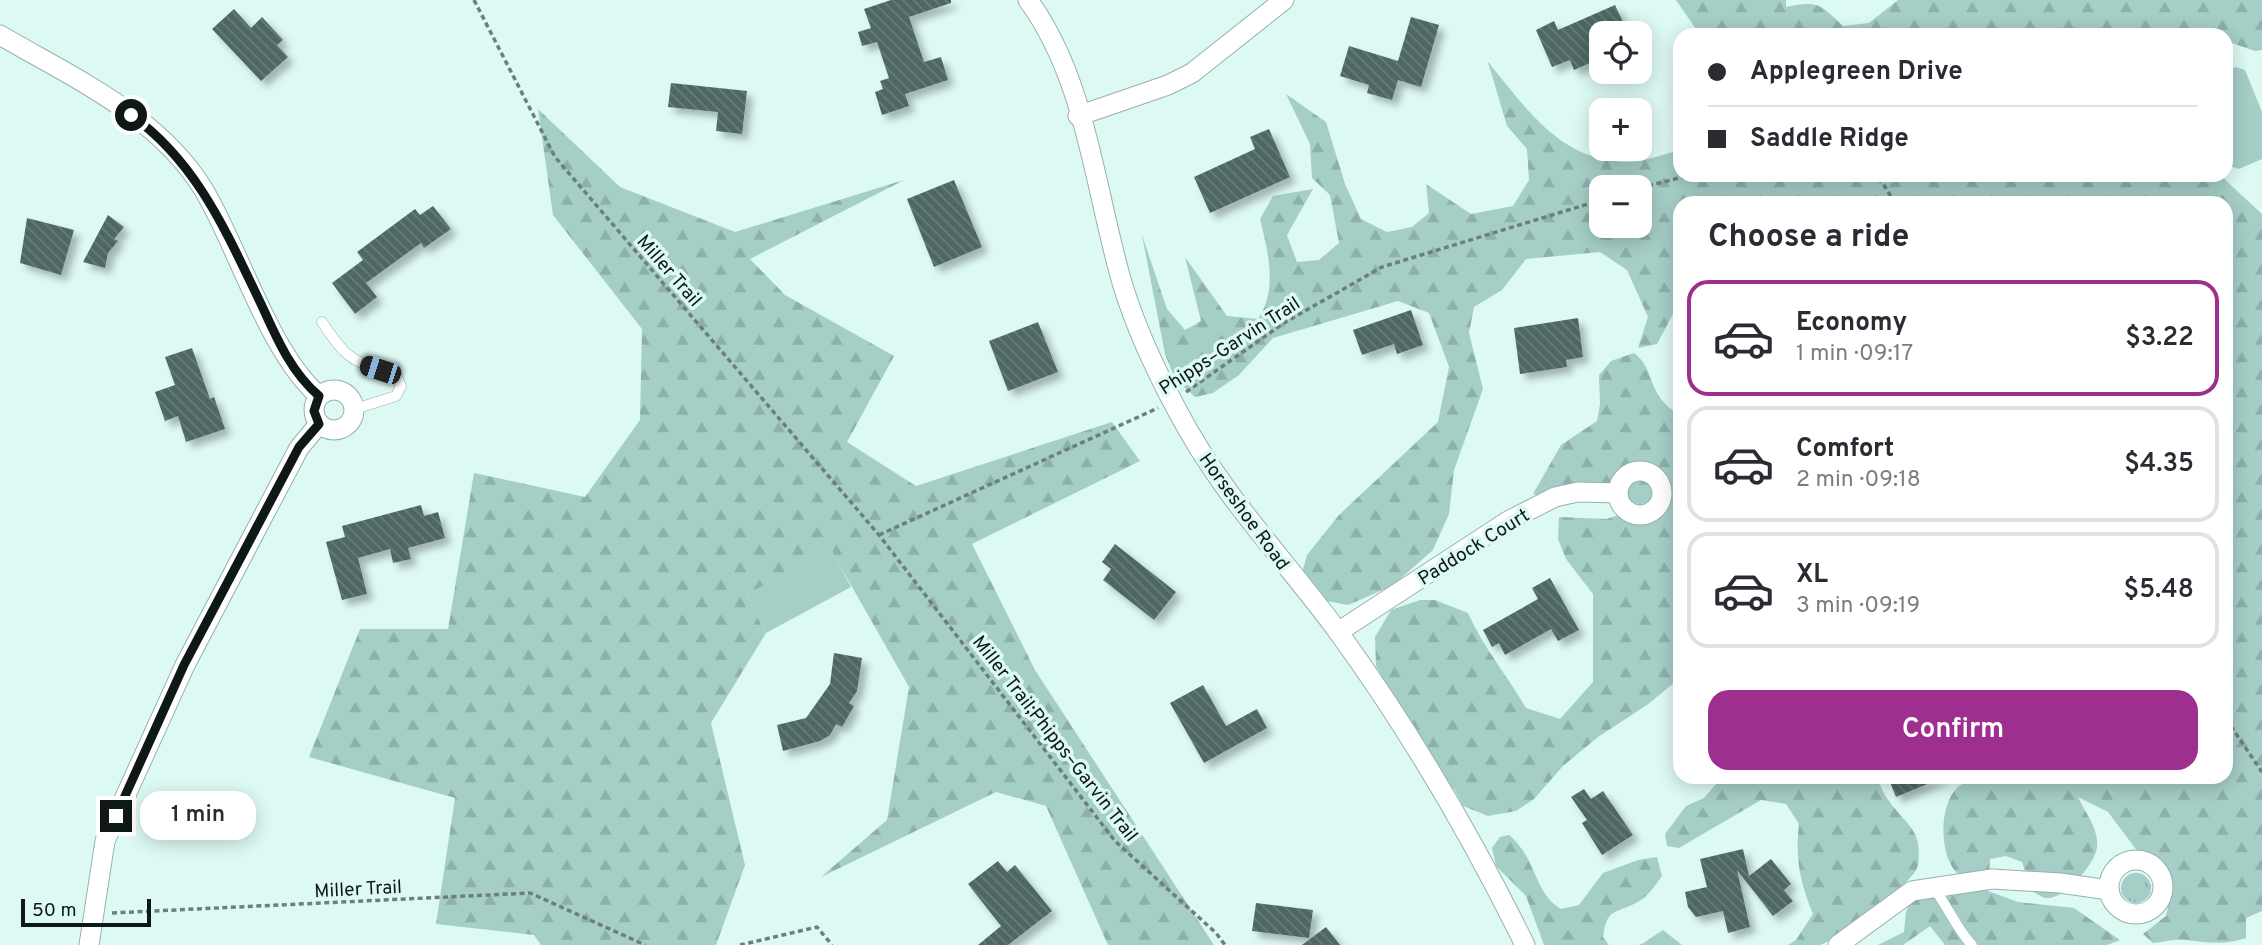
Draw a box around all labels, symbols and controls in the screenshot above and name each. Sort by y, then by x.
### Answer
map controls [1589,21,1652,238]
button: locate [1589,21,1652,84]
text: Applegreen Drive [1750,56,1963,89]
button: + [1589,98,1652,161]
route start [115,99,147,131]
text: Saddle Ridge [1750,123,1909,156]
button: − [1589,175,1652,238]
text: Choose a ride [1708,218,1909,258]
street label: Miller Trail [631,230,706,312]
street label: Phipps–Garvin Trail [1155,292,1305,401]
icon: car [1712,307,1775,370]
text: Economy [1796,307,1907,340]
text: $3.22 [2125,322,2194,355]
text: 1 min · 09:17 [1796,340,1913,369]
car [357,354,404,386]
icon: car [1712,433,1775,496]
text: Comfort [1796,433,1894,466]
text: $4.35 [2124,448,2194,481]
street label: Horseshoe Road [1193,449,1294,576]
text: 2 min · 09:18 [1796,466,1921,495]
street label: Paddock Court [1414,504,1534,591]
icon: car [1712,559,1775,622]
text: XL [1796,559,1828,592]
text: $5.48 [2124,574,2194,607]
text: 3 min · 09:19 [1796,592,1920,621]
street label: Miller Trail;Phipps–Garvin Trail [966,631,1143,847]
button: Confirm [1708,690,2198,770]
callout: 1 min [140,792,256,840]
route end [100,800,132,832]
text: 1 min [171,801,225,830]
street label: Miller Trail [314,876,403,904]
scale bar [21,896,150,928]
text: 50 m [32,899,77,923]

